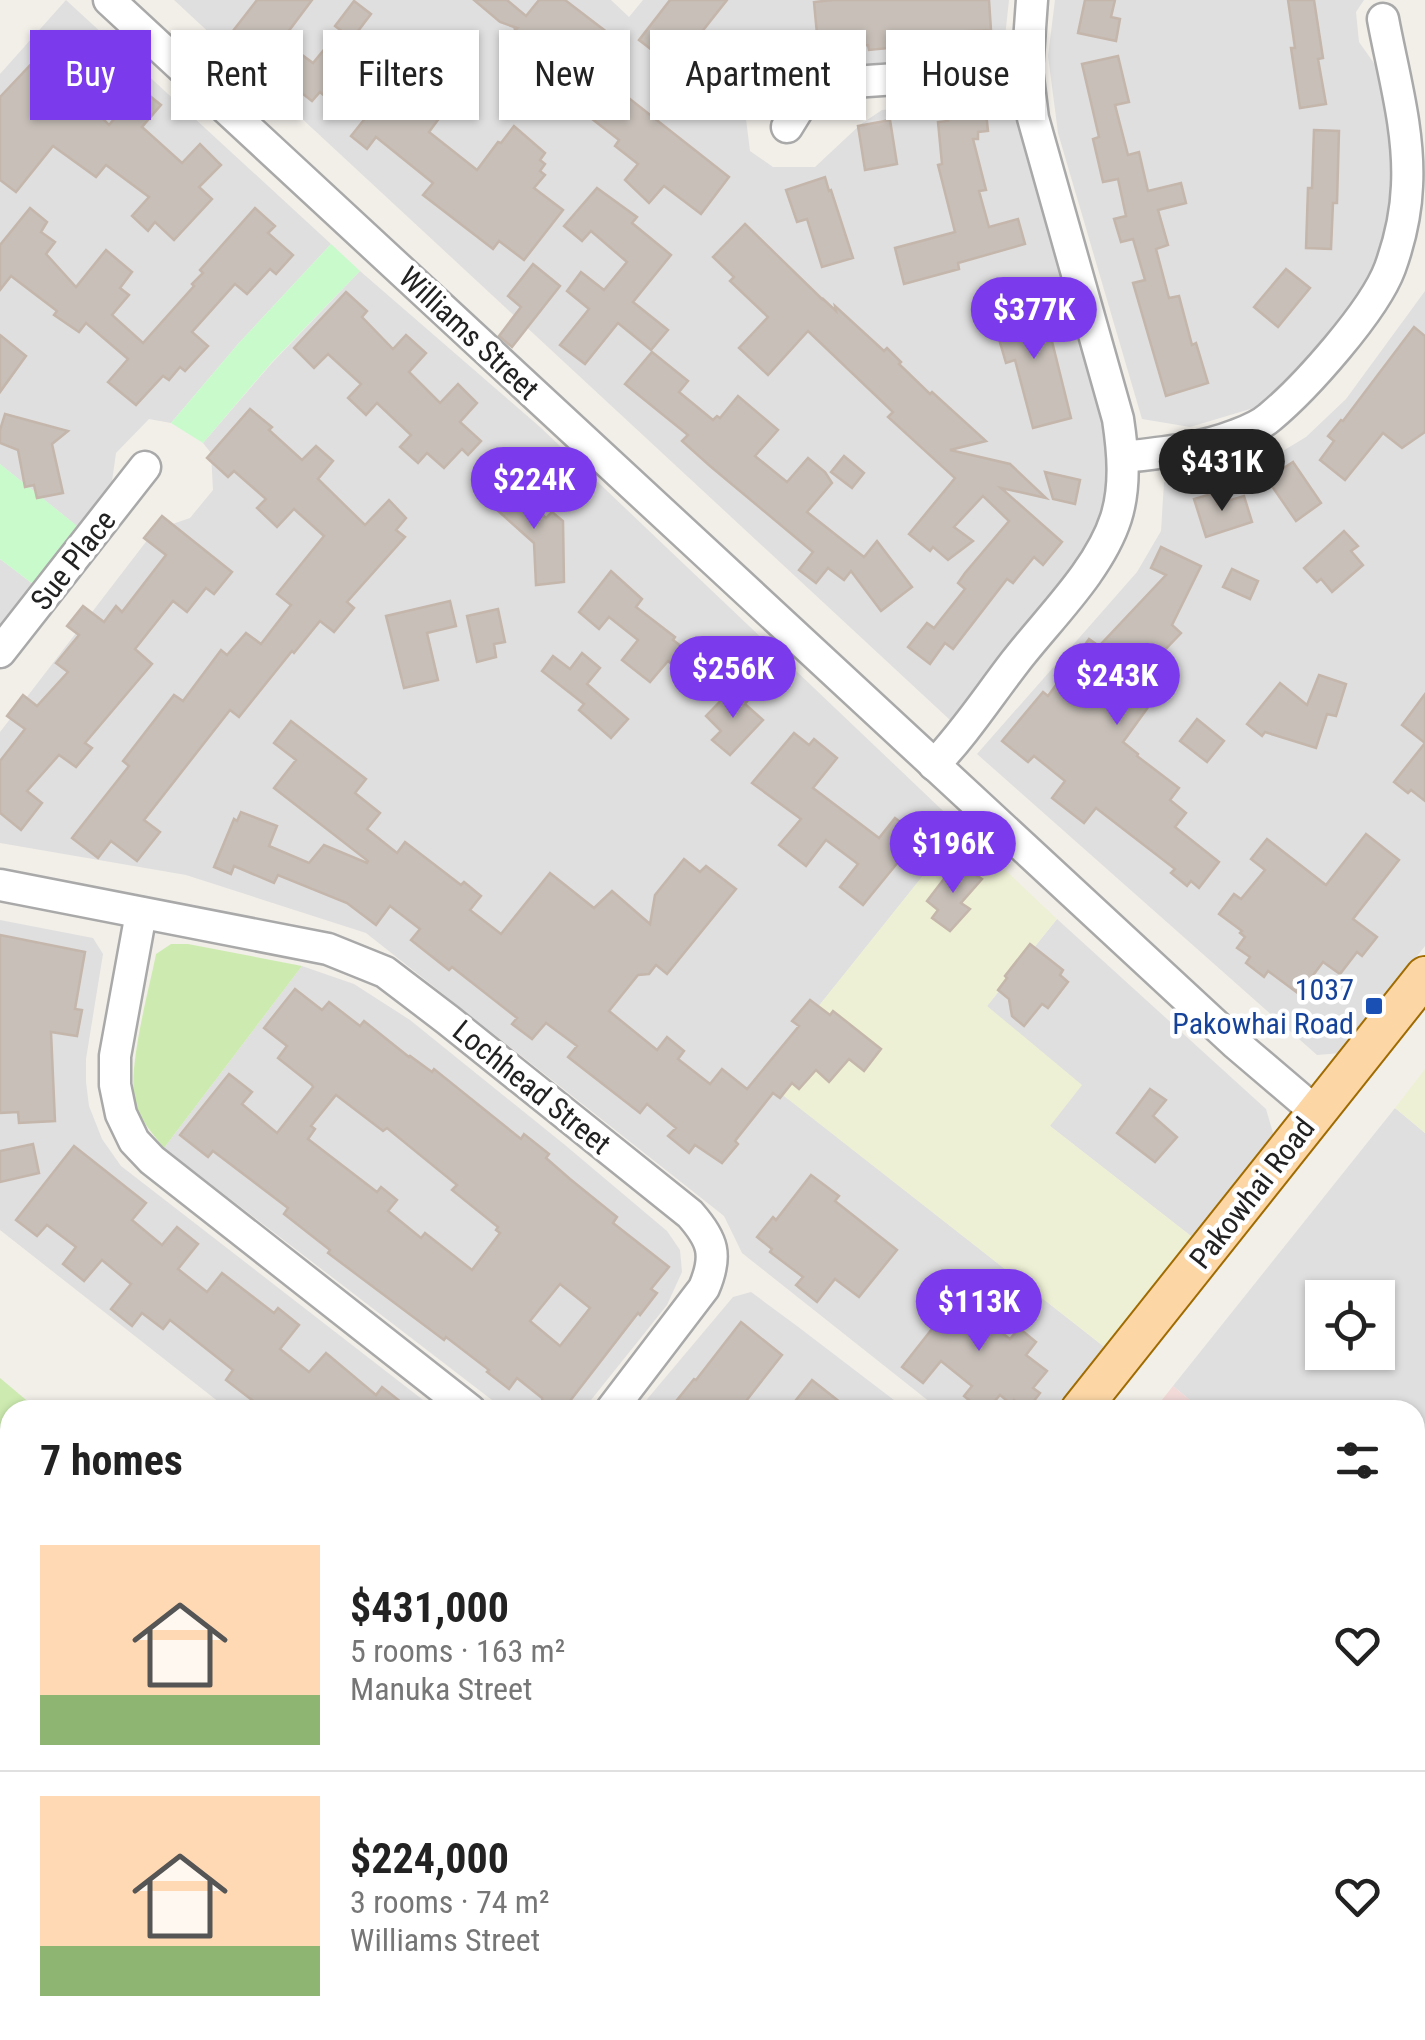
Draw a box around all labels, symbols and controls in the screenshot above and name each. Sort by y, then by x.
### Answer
chip: Buy [30,30,151,120]
chip: Rent [171,30,303,120]
chip: Filters [323,30,479,120]
chip: New [499,30,630,120]
chip: Apartment [650,30,866,120]
chip: House [886,30,1045,120]
street label: Williams Street [392,259,546,407]
pin: $377K [964,277,1104,362]
text: $377K [993,290,1075,328]
pin: $431K [1152,429,1292,514]
text: $431K [1181,442,1263,480]
pin: $224K [464,447,604,532]
text: $224K [493,460,575,498]
street label: Sue Place [23,503,123,617]
pin: $256K [663,636,803,721]
pin: $243K [1047,643,1187,728]
text: $256K [692,649,774,687]
text: $243K [1076,656,1158,694]
pin: $196K [883,811,1023,896]
text: $196K [912,824,994,862]
place label: 1037 Pakowhai Road [1172,972,1354,1041]
marker: 1037 Pakowhai Road [1363,995,1385,1017]
street label: Lochhead Street [446,1013,618,1161]
street label: Pakowhai Road [1182,1111,1322,1275]
pin: $113K [909,1269,1049,1354]
map controls [1305,1280,1395,1370]
button: locate [1305,1280,1395,1370]
text: $113K [938,1282,1020,1320]
icon: filters [1330,1433,1385,1488]
text: 7 homes [40,1436,183,1485]
text: $431,000 [350,1583,509,1632]
icon: home [120,1585,240,1705]
icon: heart [1330,1618,1385,1673]
text: 5 rooms · 163 m² [350,1632,565,1670]
text: Manuka Street [350,1670,533,1708]
text: $224,000 [350,1834,509,1883]
icon: home [120,1836,240,1956]
icon: heart [1330,1869,1385,1924]
text: 3 rooms · 74 m² [350,1883,549,1921]
text: Williams Street [350,1921,540,1959]

